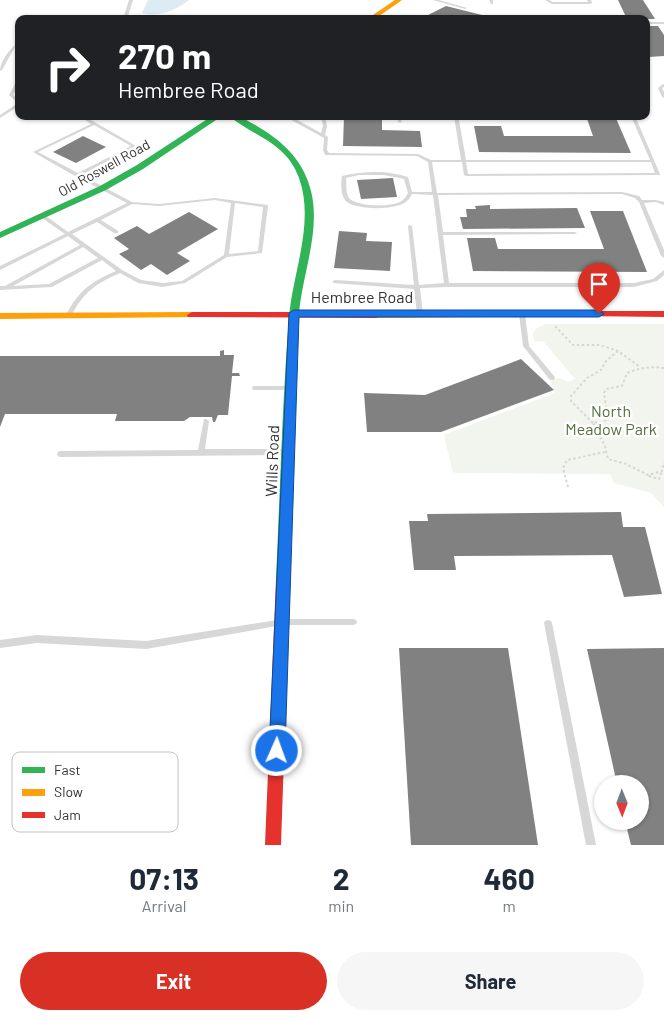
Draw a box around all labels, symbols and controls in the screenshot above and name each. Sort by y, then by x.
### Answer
text: 270 m [118,34,211,76]
icon: right [35,35,100,100]
text: Hembree Road [118,76,259,102]
street label: Old Roswell Road [55,135,153,200]
pin [578,263,620,314]
icon: arrive [585,270,613,298]
street label: Hembree Road [311,287,413,306]
park label: North Meadow Park [565,401,657,438]
street label: Wills Road [261,425,282,497]
position arrow [250,724,302,776]
legend [12,752,178,832]
text: Fast [54,761,80,778]
north arrow [594,775,649,830]
map controls [594,775,649,830]
text: Slow [54,783,83,800]
text: Jam [54,806,81,823]
text: 07:13 [129,860,199,896]
text: 2 [333,860,350,896]
text: 460 [483,860,535,896]
text: Arrival [142,896,186,915]
text: min [328,896,354,915]
text: m [502,896,516,915]
button: Exit [20,952,327,1010]
button: Share [337,952,644,1010]

